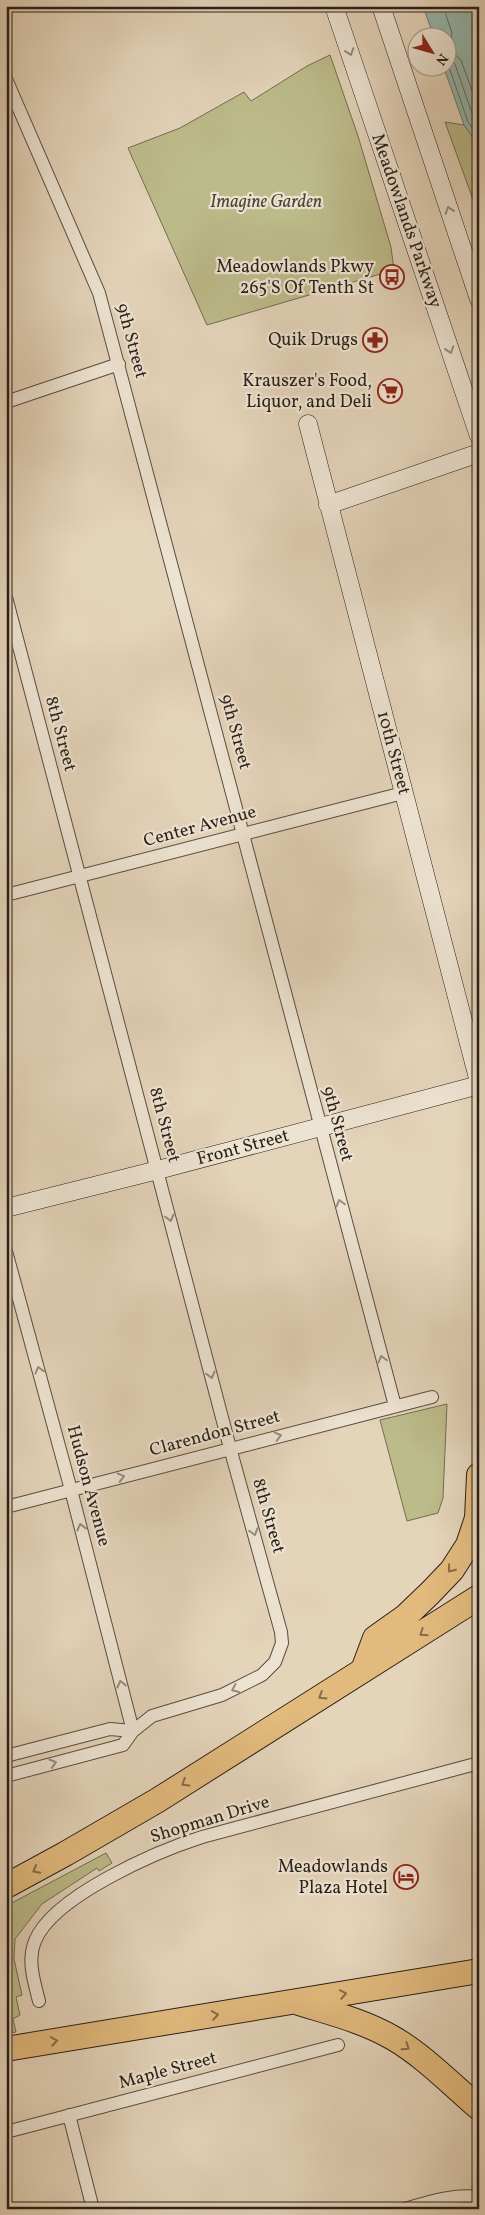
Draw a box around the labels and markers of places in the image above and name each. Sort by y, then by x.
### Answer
place label: Meadowlands Pkwy 265'S Of Tenth St [216,255,374,301]
bus stop icon: Meadowlands Pkwy 265'S Of Tenth St [379,264,405,290]
pharmacy icon: Quik Drugs [362,327,388,353]
place label: Quik Drugs [268,328,358,353]
place label: Krauszer's Food, Liquor, and Deli [242,369,372,415]
supermarket icon: Krauszer's Food, Liquor, and Deli [377,378,403,404]
place label: Meadowlands Plaza Hotel [278,1855,388,1901]
hotel icon: Meadowlands Plaza Hotel [393,1864,419,1890]

